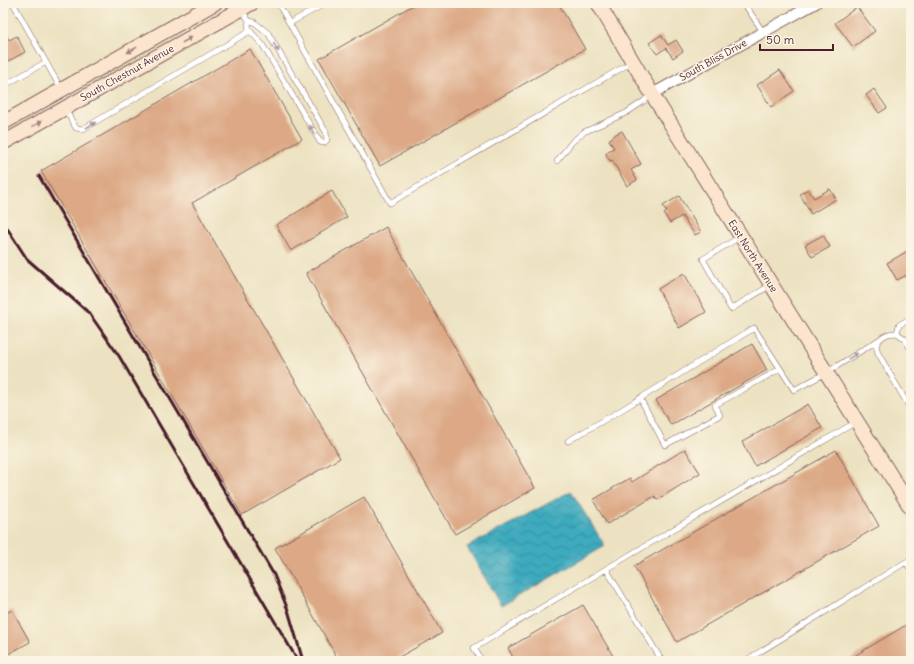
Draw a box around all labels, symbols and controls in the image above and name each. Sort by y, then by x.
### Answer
scale bar [760,26,833,52]
text: 50 m [766,32,795,47]
one-way arrow [181,36,193,43]
street label: South Bliss Drive [677,36,749,84]
one-way arrow [273,41,280,53]
street label: South Chestnut Avenue [78,42,176,104]
one-way arrow [126,46,138,53]
one-way arrow [31,121,43,127]
one-way arrow [85,121,97,128]
one-way arrow [309,124,316,136]
street label: East North Avenue [725,217,781,295]
one-way arrow [848,352,858,360]

